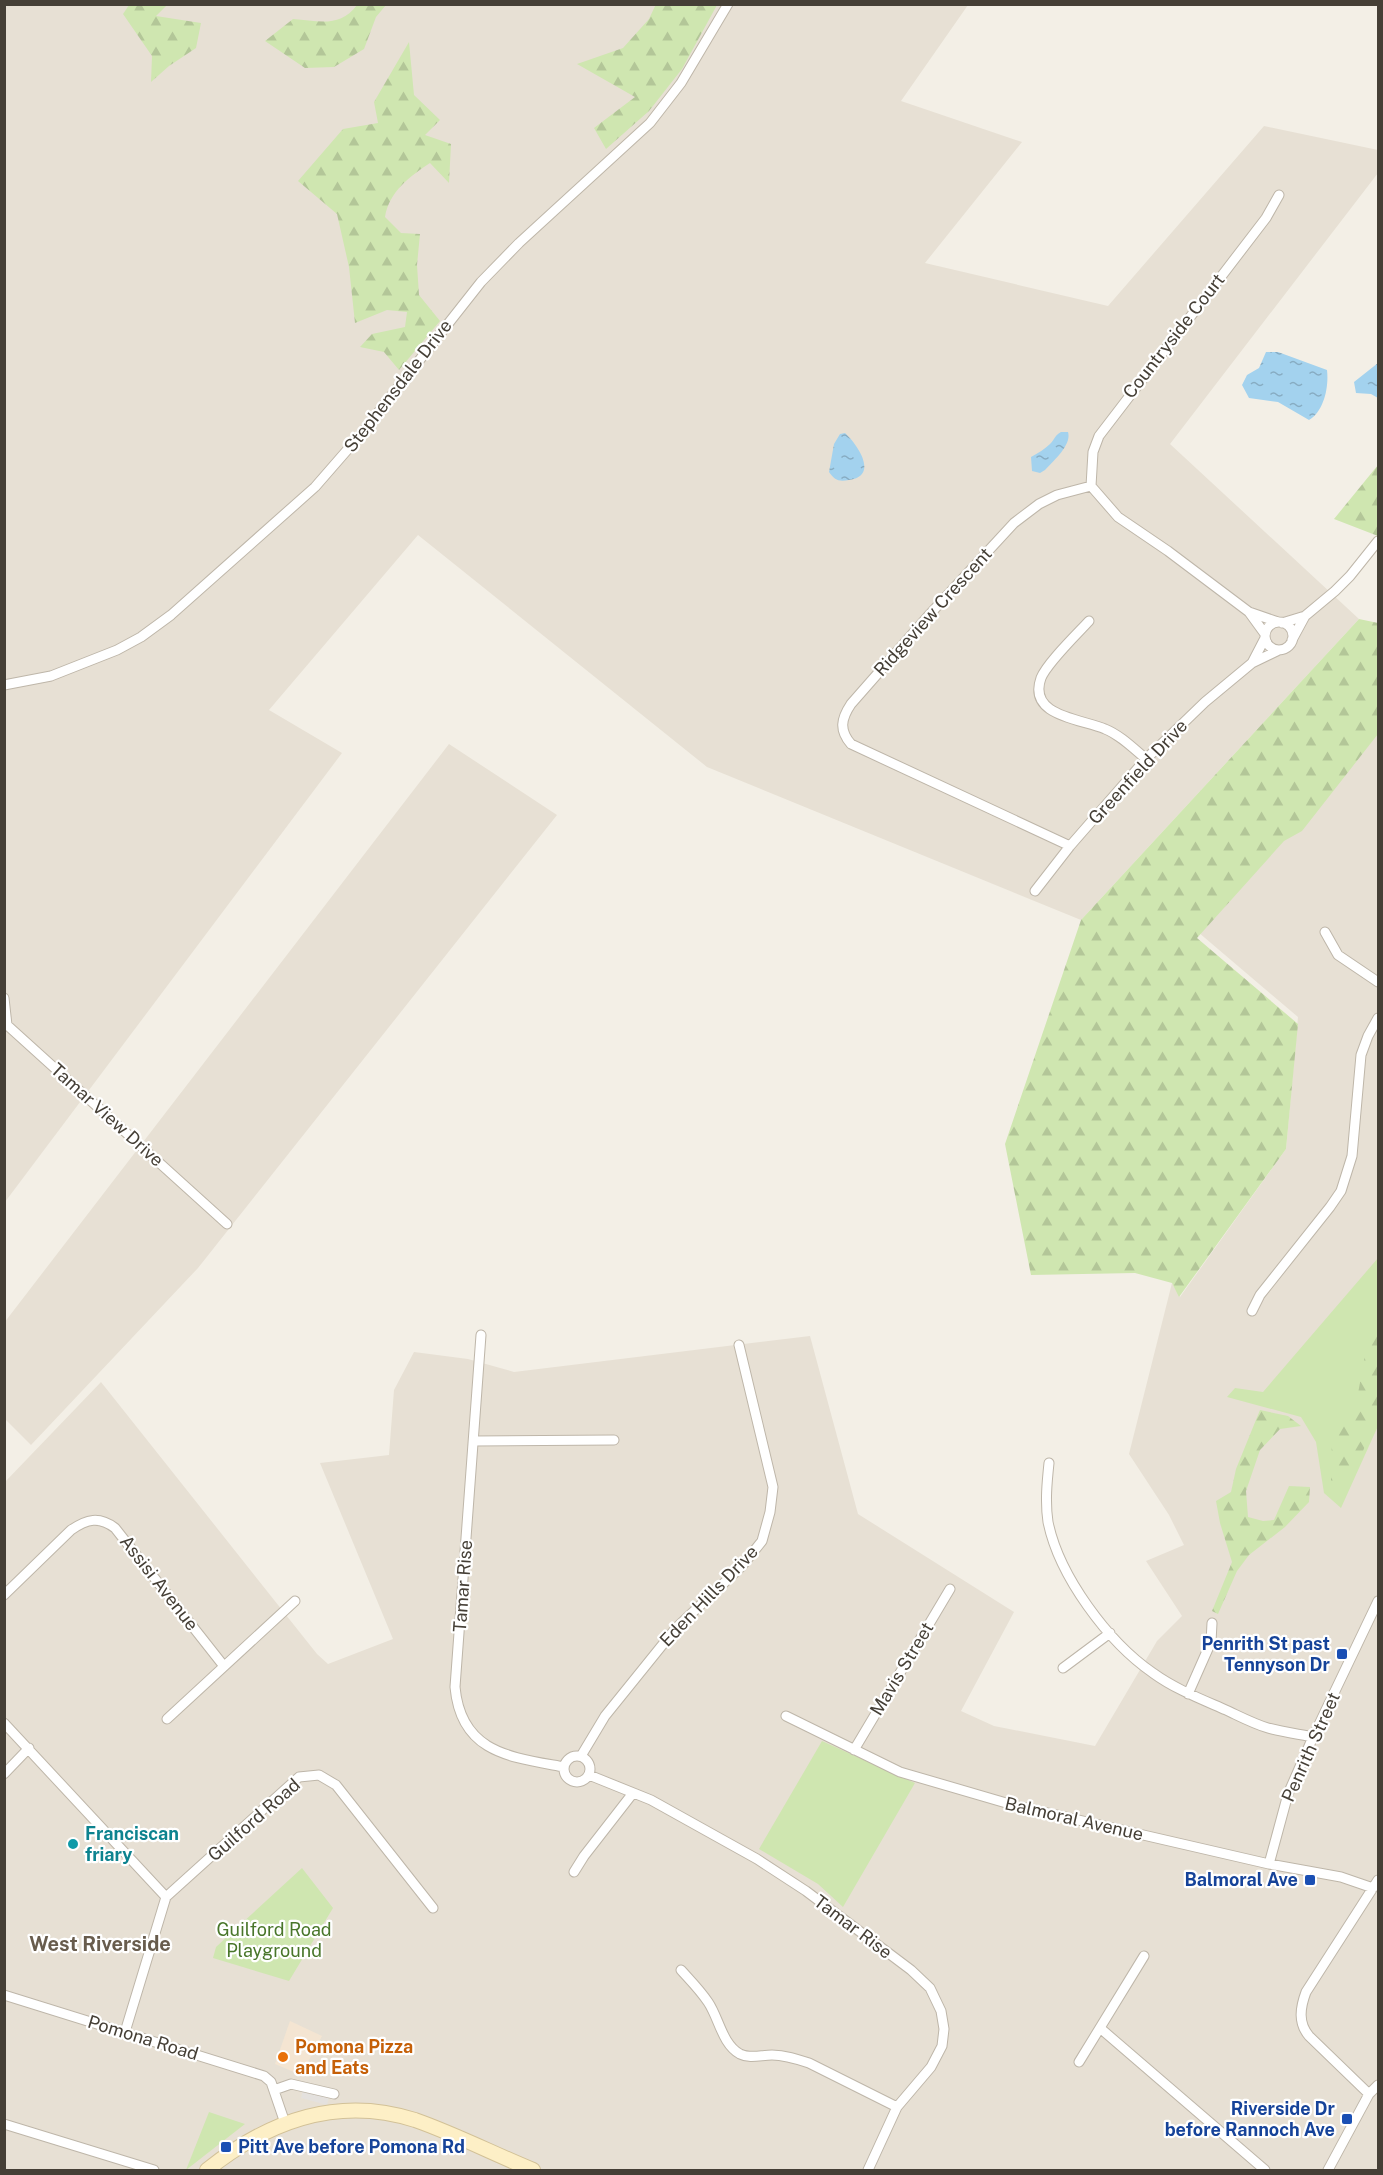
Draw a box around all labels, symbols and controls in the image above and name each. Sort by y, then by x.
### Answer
street label: Countryside Court [1118,269,1229,402]
street label: Stephensdale Drive [339,315,456,456]
street label: Ridgeview Crescent [869,543,996,680]
street label: Greenfield Drive [1084,715,1192,828]
street label: Tamar View Drive [47,1059,168,1171]
street label: Assisi Avenue [116,1531,203,1634]
street label: Tamar Rise [449,1539,476,1633]
street label: Eden Hills Drive [655,1541,762,1650]
street label: Mavis Street [866,1618,938,1719]
place label: Penrith St past Tennyson Dr [1201,1633,1331,1675]
marker: Penrith St past Tennyson Dr [1335,1647,1349,1661]
street label: Penrith Street [1277,1689,1344,1805]
street label: Guilford Road [203,1774,304,1865]
street label: Balmoral Avenue [1003,1792,1145,1845]
place label: Franciscan friary [85,1823,179,1865]
marker: Franciscan friary [66,1837,80,1851]
place label: Balmoral Ave [1185,1869,1298,1890]
marker: Balmoral Ave [1303,1873,1317,1887]
street label: Tamar Rise [810,1890,896,1963]
park label: Guilford Road Playground [216,1919,332,1961]
district label: West Riverside [29,1932,171,1956]
street label: Pomona Road [85,2011,201,2064]
place label: Pomona Pizza and Eats [295,2036,413,2078]
marker: Pomona Pizza and Eats [276,2050,290,2064]
place label: Riverside Dr before Rannoch Ave [1165,2098,1336,2140]
marker: Riverside Dr before Rannoch Ave [1340,2112,1354,2126]
place label: Pitt Ave before Pomona Rd [238,2136,465,2157]
marker: Pitt Ave before Pomona Rd [219,2140,233,2154]

